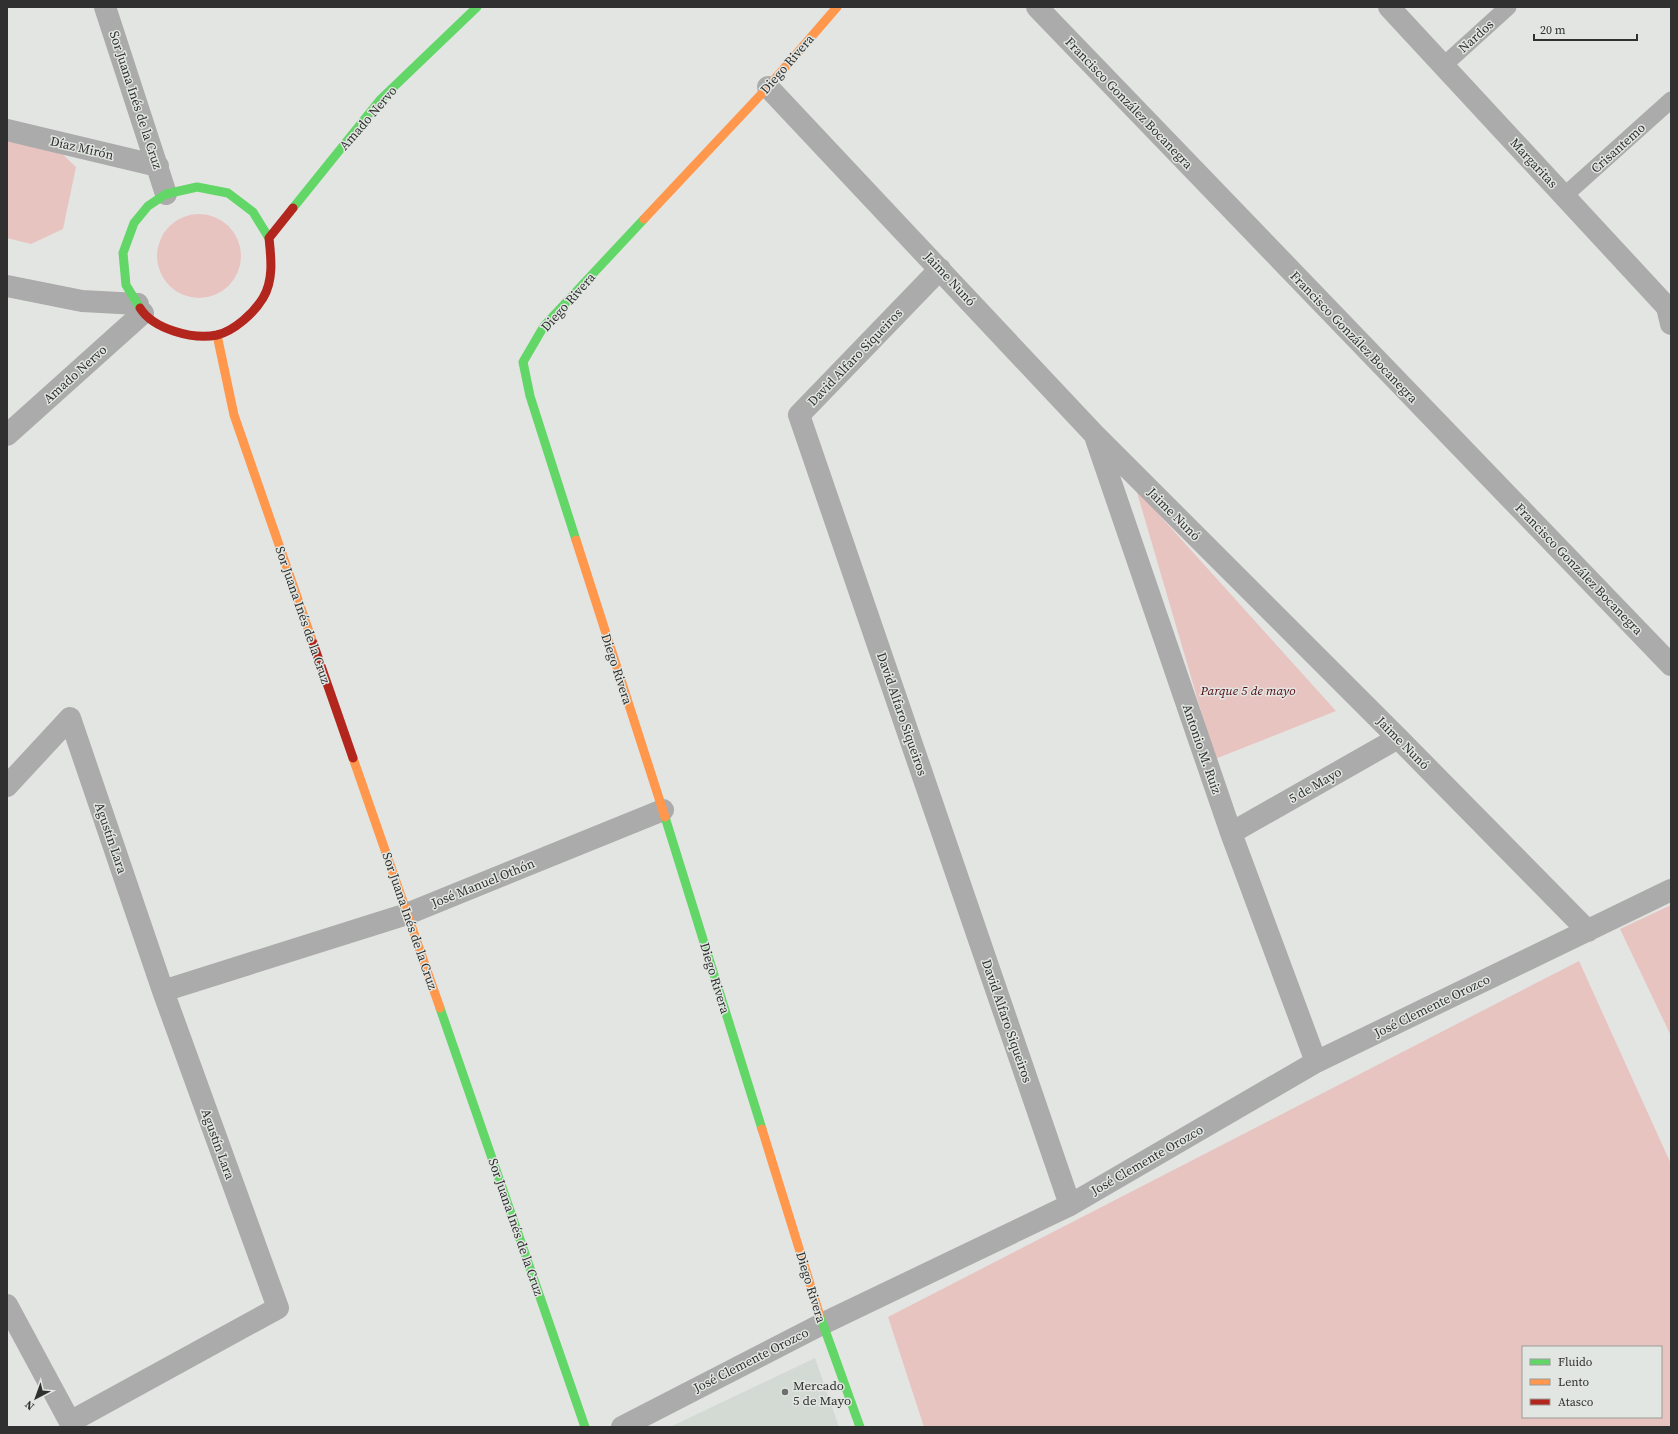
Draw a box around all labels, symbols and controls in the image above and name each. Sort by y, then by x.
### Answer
street label: Nardos [1455,16,1497,56]
scale bar [1534,16,1637,42]
text: 20 m [1540,22,1566,38]
street label: Sor Juana Inés de la Cruz [106,29,166,171]
street label: Diego Rivera [756,30,818,97]
street label: Francisco González Bocanegra [1062,34,1197,173]
street label: Amado Nervo [335,82,401,154]
street label: Crisantemo [1587,119,1649,177]
street label: Díaz Mirón [49,132,116,164]
street label: Margaritas [1507,134,1562,192]
street label: Jaime Nunó [920,248,979,310]
street label: Francisco González Bocanegra [1287,268,1422,407]
street label: Diego Rivera [537,269,599,335]
street label: David Alfaro Siqueiros [804,304,906,409]
street label: Amado Nervo [40,341,110,407]
street label: Jaime Nunó [1143,483,1204,544]
street label: Francisco González Bocanegra [1512,500,1647,639]
street label: Sor Juana Inés de la Cruz [272,544,335,686]
street label: Diego Rivera [598,631,637,707]
street label: David Alfaro Siqueiros [873,650,931,778]
park label: Parque 5 de mayo [1199,682,1296,699]
street label: Antonio M. Ruiz [1179,702,1225,796]
street label: Jaime Nunó [1372,712,1433,773]
street label: 5 de Mayo [1286,763,1344,807]
street label: Agustín Lara [91,800,131,876]
street label: Sor Juana Inés de la Cruz [379,850,442,992]
street label: José Manuel Othón [428,854,537,912]
street label: Diego Rivera [696,940,734,1016]
street label: David Alfaro Siqueiros [978,957,1036,1085]
street label: José Clemente Orozco [1370,971,1493,1042]
street label: Agustín Lara [197,1106,239,1182]
street label: José Clemente Orozco [1087,1121,1206,1200]
street label: Sor Juana Inés de la Cruz [485,1156,548,1298]
street label: Diego Rivera [792,1249,830,1325]
street label: José Clemente Orozco [690,1324,811,1397]
legend [1522,1346,1662,1418]
text: Fluido [1558,1354,1593,1370]
text: Lento [1558,1374,1589,1390]
place label: Mercado 5 de Mayo [793,1377,851,1409]
north arrow [16,1378,56,1418]
marker: Mercado 5 de Mayo [780,1387,790,1397]
text: Atasco [1558,1394,1594,1410]
text: N [22,1397,38,1413]

